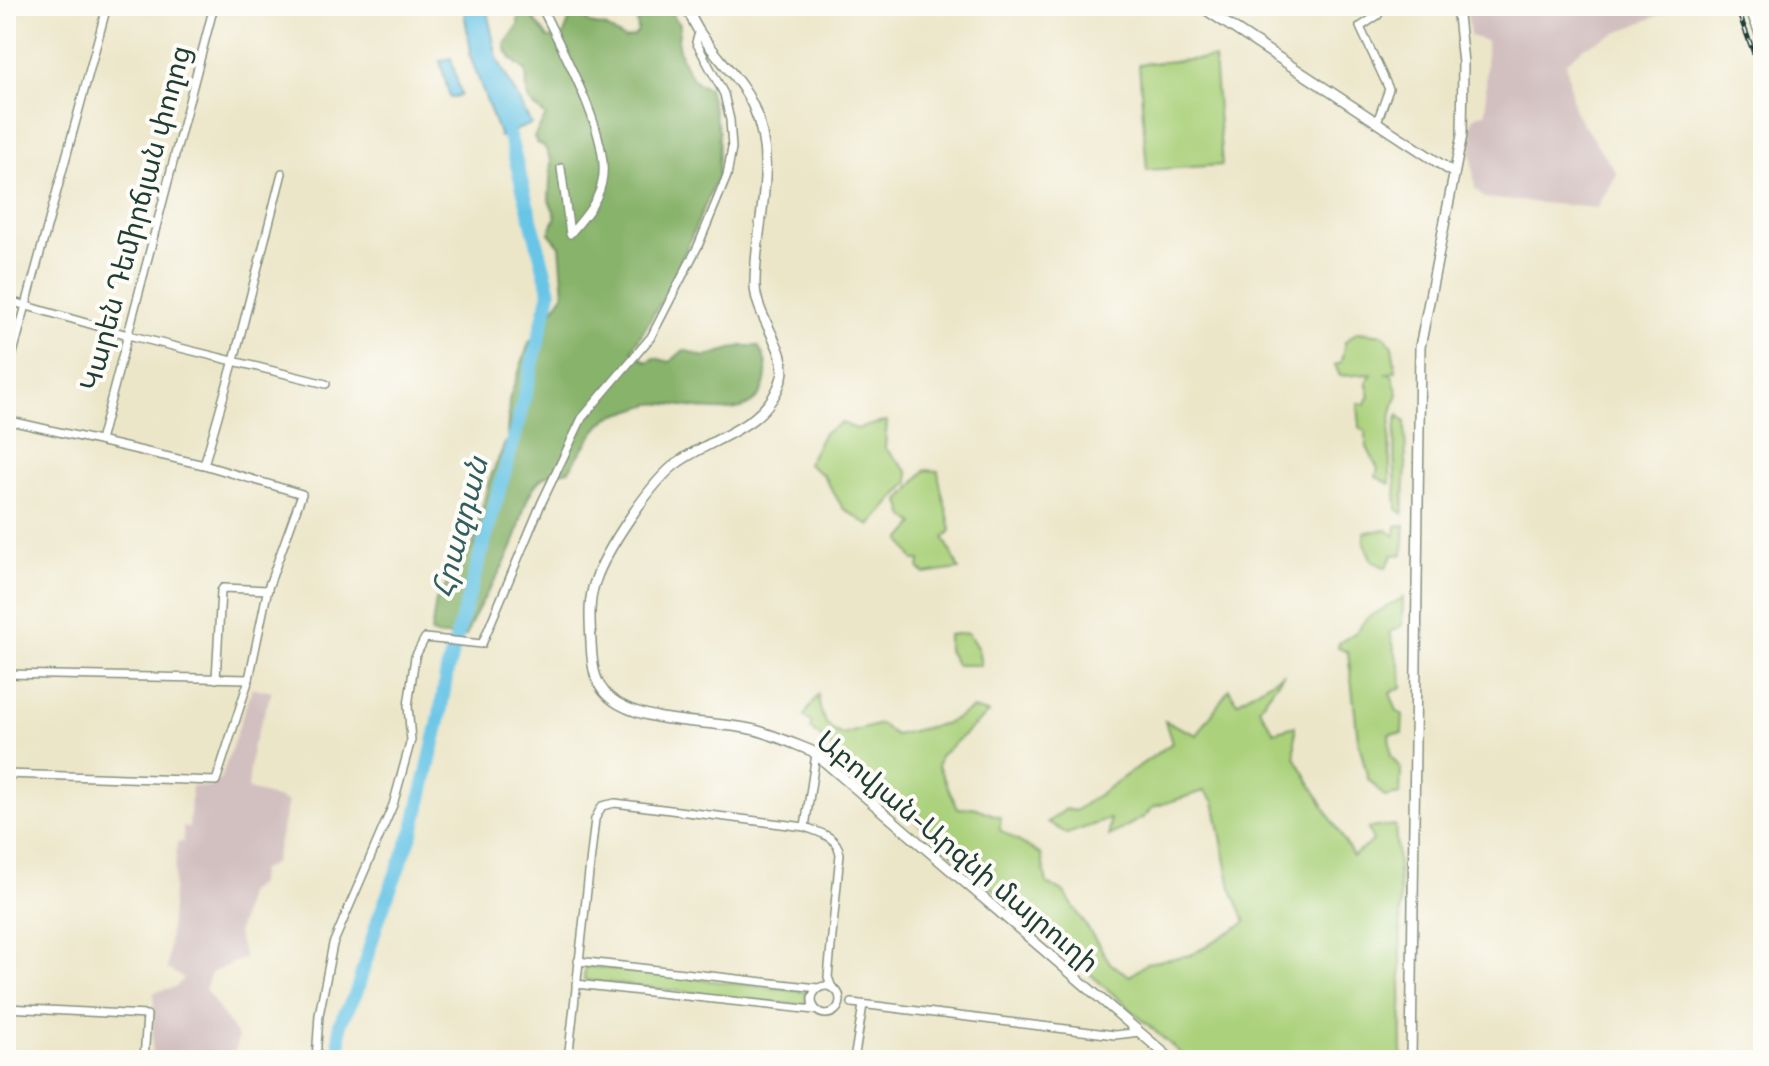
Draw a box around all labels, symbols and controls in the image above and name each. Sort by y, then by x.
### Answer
street label: Կարեն Դեմիրճյան փողոց [71,41,199,395]
water label: Հրազդան [421,451,497,602]
street label: Աբովյան-Արզնի մայրուղի [808,721,1108,981]

